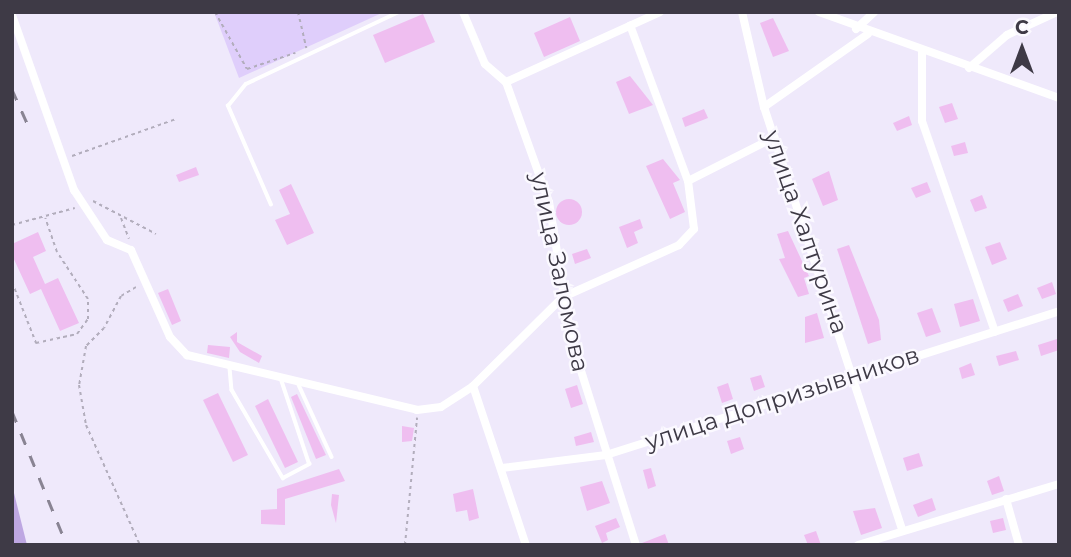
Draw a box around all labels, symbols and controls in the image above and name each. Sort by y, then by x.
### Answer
north arrow [987,14,1057,84]
text: С [1015,16,1029,39]
street label: улица Халтурина [758,126,854,338]
street label: улица Заломова [525,170,595,374]
street label: улица Допризывников [641,340,923,456]

